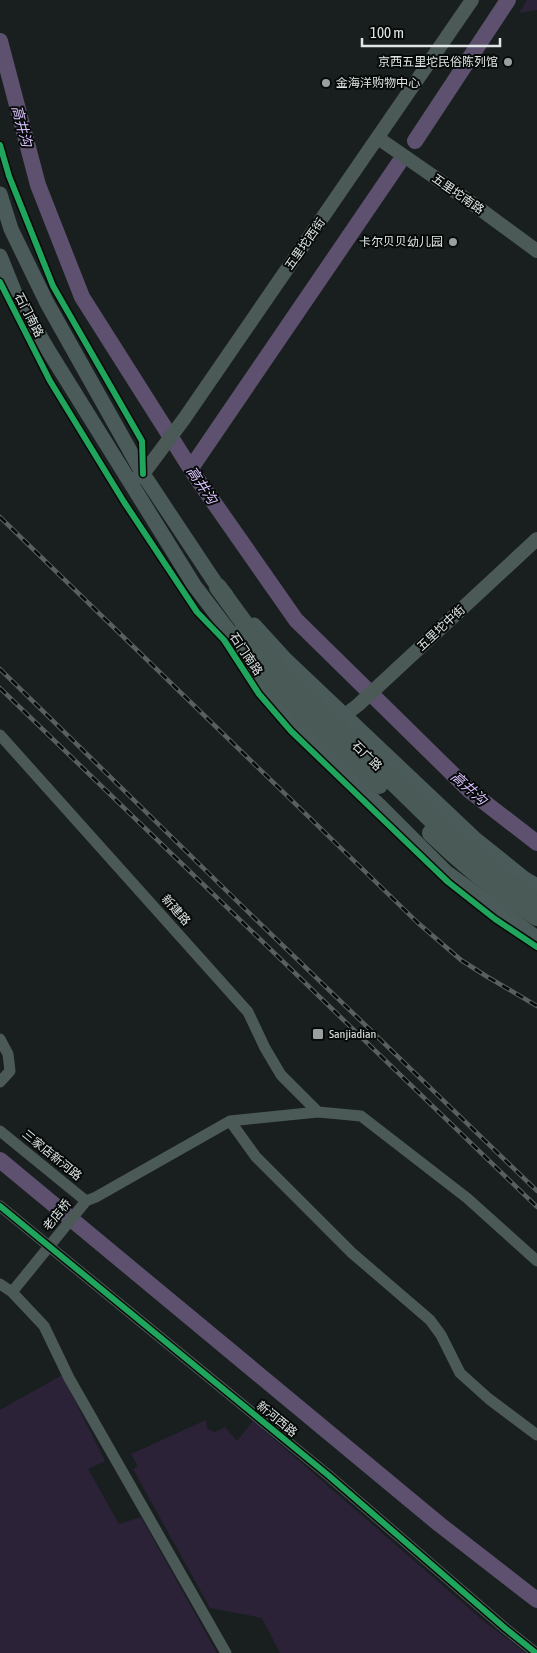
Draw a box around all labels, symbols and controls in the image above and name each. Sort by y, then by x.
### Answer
scale bar [362,15,500,47]
text: 100 m [370,24,404,41]
place label: 京西五里坨民俗陈列馆 [378,55,498,69]
marker: 京西五里坨民俗陈列馆 [502,56,514,68]
place label: 金海洋购物中心 [336,76,420,90]
marker: 金海洋购物中心 [320,77,332,89]
water label: 高井沟 [9,104,36,150]
street label: 五里坨南路 [429,171,487,217]
street label: 五里坨西街 [282,215,328,273]
place label: 卡尔贝贝幼儿园 [359,235,443,249]
marker: 卡尔贝贝幼儿园 [447,236,459,248]
street label: 石门南路 [12,290,46,340]
water label: 高井沟 [184,463,221,509]
street label: 五里坨中街 [414,602,468,654]
street label: 石门南路 [227,630,265,678]
street label: 石广路 [349,738,385,774]
water label: 高井沟 [448,768,491,809]
street label: 新建路 [159,892,193,928]
marker: Sanjiadian [311,1027,325,1041]
place label: Sanjiadian [329,1027,376,1041]
street label: 三家店新河路 [20,1127,84,1183]
street label: 老店桥 [40,1197,74,1233]
street label: 新河西路 [254,1398,300,1440]

